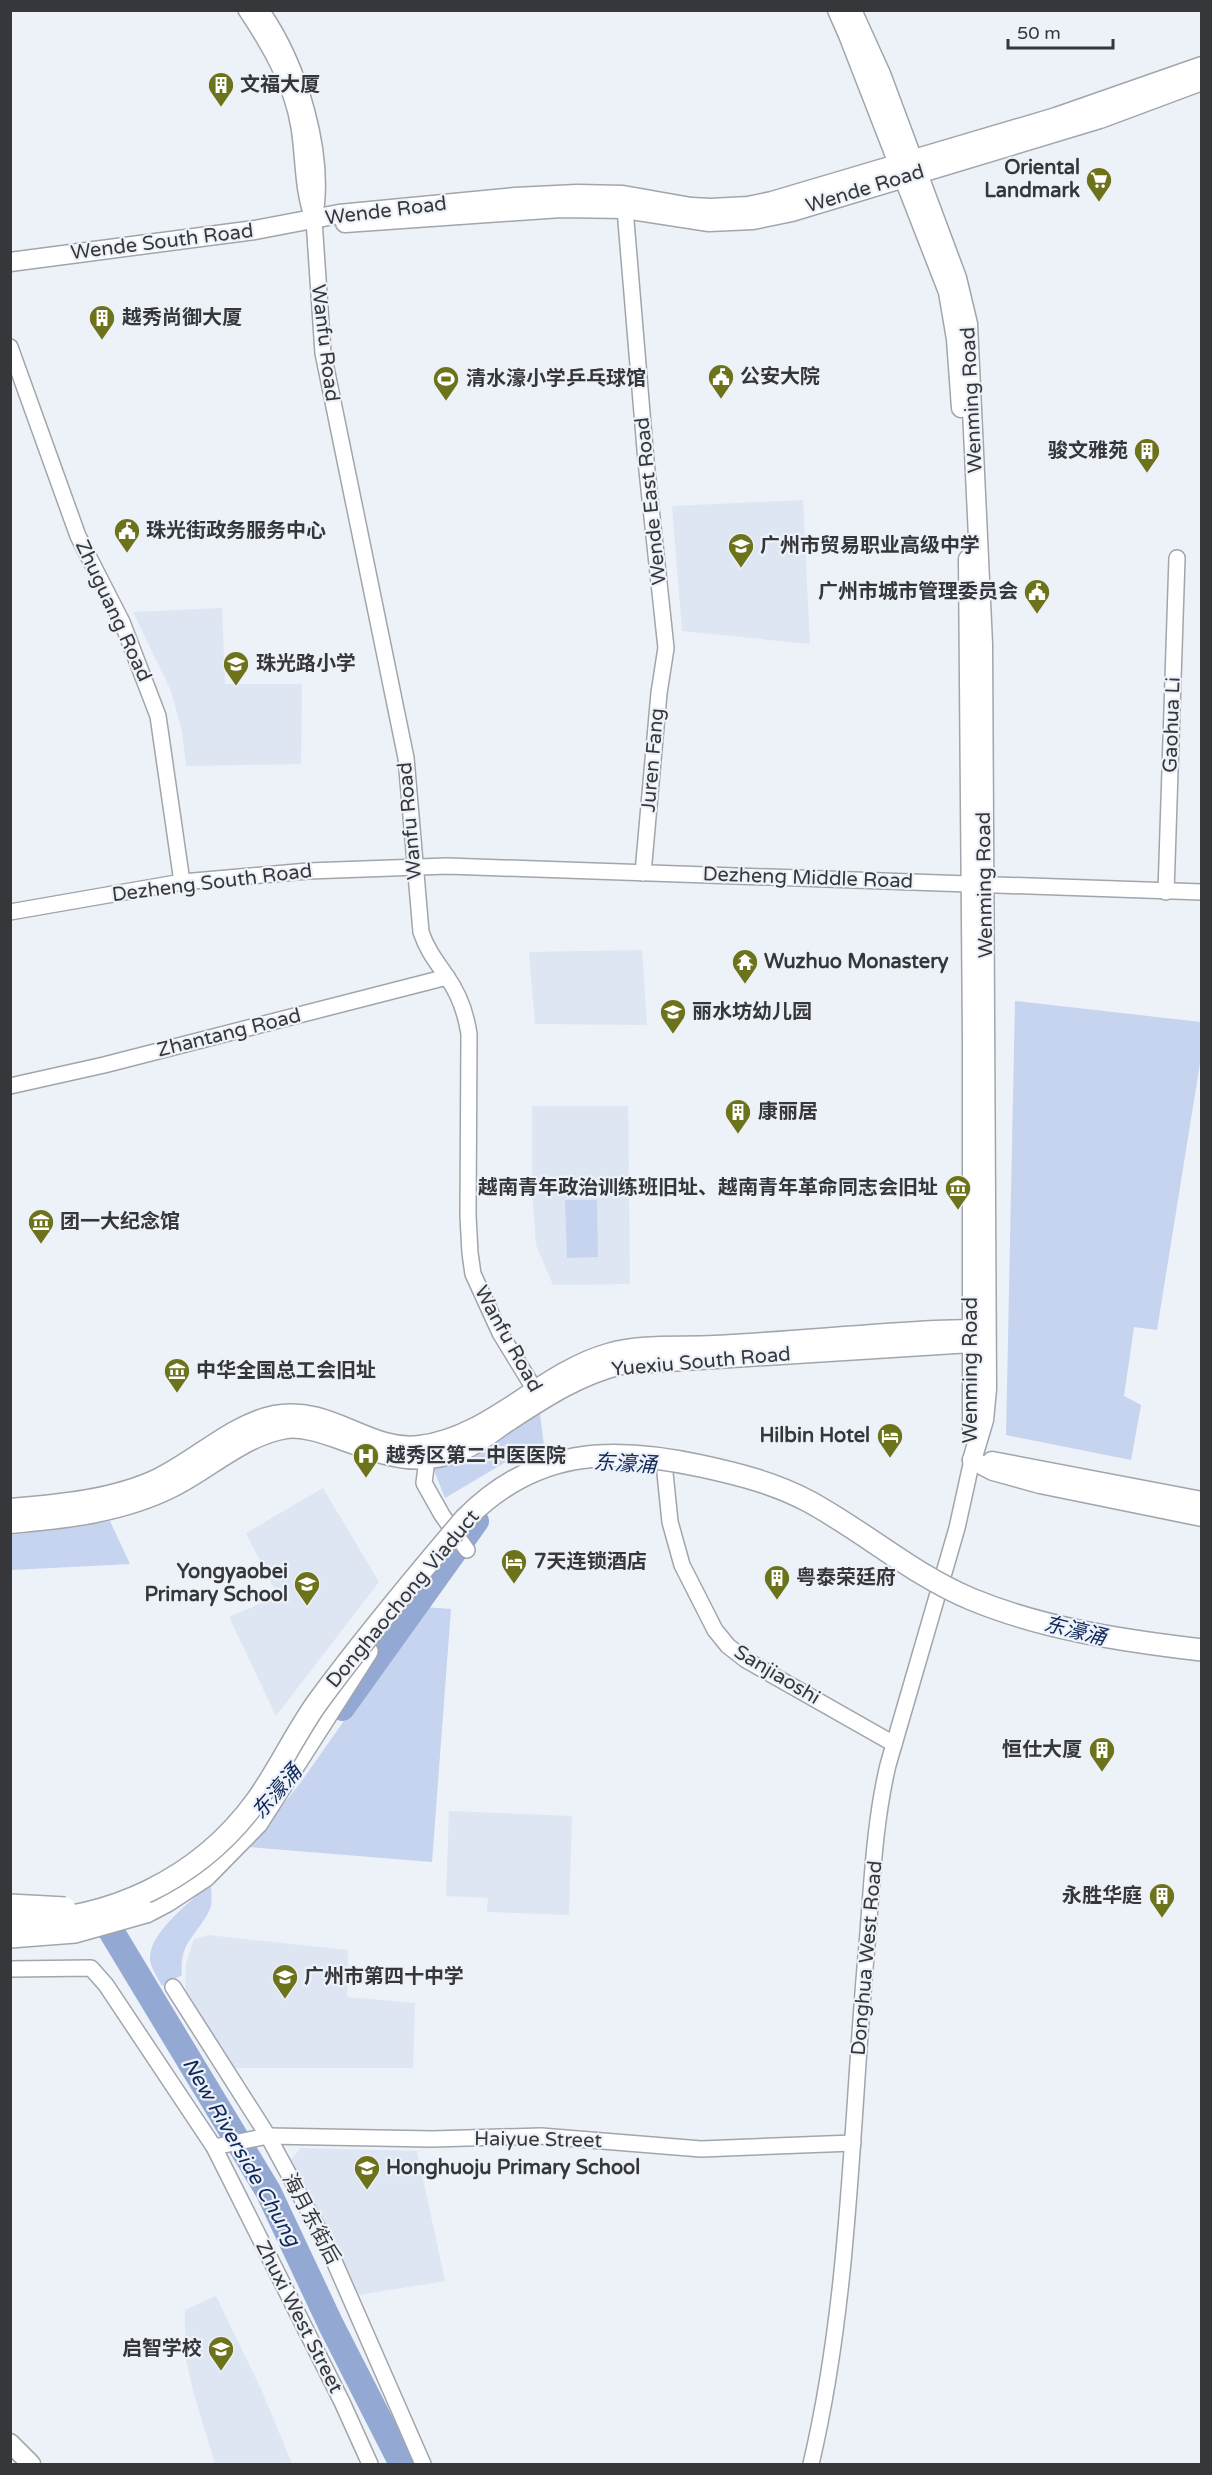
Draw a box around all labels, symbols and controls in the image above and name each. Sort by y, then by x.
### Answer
scale bar [1008,12,1113,50]
text: 50 m [1017,22,1061,44]
building icon: 文福大厦 [206,70,236,108]
place label: 文福大厦 [240,73,320,97]
place label: Oriental Landmark [984,156,1080,203]
street label: Wende Road [803,160,927,218]
supermarket icon: Oriental Landmark [1084,165,1114,203]
street label: Wende Road [324,192,448,230]
street label: Wende South Road [69,219,255,265]
street label: Wanfu Road [306,283,344,403]
building icon: 越秀尚御大厦 [87,303,117,341]
place label: 越秀尚御大厦 [122,306,242,330]
street label: Wenming Road [956,326,988,474]
public building icon: 公安大院 [706,362,736,400]
sports icon: 清水濠小学乒乓球馆 [431,364,461,402]
place label: 公安大院 [740,365,820,389]
place label: 清水濠小学乒乓球馆 [466,367,646,391]
street label: Wende East Road [630,416,672,586]
building icon: 骏文雅苑 [1132,436,1162,474]
place label: 骏文雅苑 [1048,439,1128,463]
public building icon: 珠光街政务服务中心 [112,516,142,554]
place label: 珠光街政务服务中心 [146,519,326,543]
school or university icon: 广州市贸易职业高级中学 [726,531,756,569]
place label: 广州市贸易职业高级中学 [760,534,980,558]
street label: Zhuguang Road [70,536,156,686]
public building icon: 广州市城市管理委员会 [1022,577,1052,615]
place label: 广州市城市管理委员会 [818,580,1018,604]
school or university icon: 珠光路小学 [221,649,251,687]
place label: 珠光路小学 [256,652,356,676]
street label: Gaohua Li [1158,677,1186,773]
street label: Juren Fang [637,707,669,813]
street label: Wanfu Road [393,761,427,881]
street label: Wenming Road [972,812,998,958]
street label: Dezheng South Road [111,859,313,907]
street label: Dezheng Middle Road [702,862,914,894]
temple icon: Wuzhuo Monastery [730,947,760,985]
place label: Wuzhuo Monastery [764,950,949,974]
school or university icon: 丽水坊幼儿园 [658,997,688,1035]
place label: 丽水坊幼儿园 [692,1000,812,1024]
street label: Zhantang Road [155,1004,303,1062]
building icon: 康丽居 [723,1097,753,1135]
place label: 康丽居 [758,1100,818,1124]
museum icon: 越南青年政治训练班旧址、越南青年革命同志会旧址 [943,1173,973,1211]
place label: 越南青年政治训练班旧址、越南青年革命同志会旧址 [478,1176,938,1200]
museum icon: 团一大纪念馆 [26,1207,56,1245]
place label: 团一大纪念馆 [60,1210,180,1234]
street label: Wanfu Road [469,1282,547,1396]
street label: Wenming Road [959,1297,983,1443]
street label: Yuexiu South Road [610,1342,792,1382]
museum icon: 中华全国总工会旧址 [162,1356,192,1394]
place label: 中华全国总工会旧址 [196,1359,376,1383]
hotel icon: Hilbin Hotel [875,1421,905,1459]
place label: Hilbin Hotel [759,1424,870,1448]
hospital icon: 越秀区第二中医医院 [351,1441,381,1479]
place label: 越秀区第二中医医院 [386,1444,566,1468]
water label: 东濠涌 [593,1450,659,1478]
street label: Donghaochong Viaduct [321,1505,485,1693]
hotel icon: 7天连锁酒店 [499,1547,529,1585]
place label: 7天连锁酒店 [534,1550,647,1574]
place label: Yongyaobei Primary School [144,1560,288,1607]
building icon: 粤泰荣廷府 [762,1563,792,1601]
place label: 粤泰荣廷府 [796,1566,896,1590]
school or university icon: Yongyaobei Primary School [292,1569,322,1607]
water label: 东濠涌 [1041,1611,1111,1651]
street label: Sanjiaoshi [730,1640,824,1710]
building icon: 恒仕大厦 [1087,1735,1117,1773]
place label: 恒仕大厦 [1002,1738,1082,1762]
water label: 东濠涌 [247,1759,308,1824]
street label: Donghua West Road [847,1860,887,2056]
building icon: 永胜华庭 [1147,1881,1177,1919]
place label: 永胜华庭 [1062,1884,1142,1908]
school or university icon: 广州市第四十中学 [270,1962,300,2000]
place label: 广州市第四十中学 [304,1965,464,1989]
water label: New Riverside Chung [177,2053,306,2252]
street label: Haiyue Street [474,2127,603,2153]
school or university icon: Honghuoju Primary School [352,2153,382,2191]
place label: Honghuoju Primary School [386,2156,640,2180]
street label: 海月东街后 [277,2169,345,2269]
street label: Zhuxi West Street [250,2237,348,2398]
school or university icon: 启智学校 [206,2334,236,2372]
place label: 启智学校 [122,2337,202,2361]

